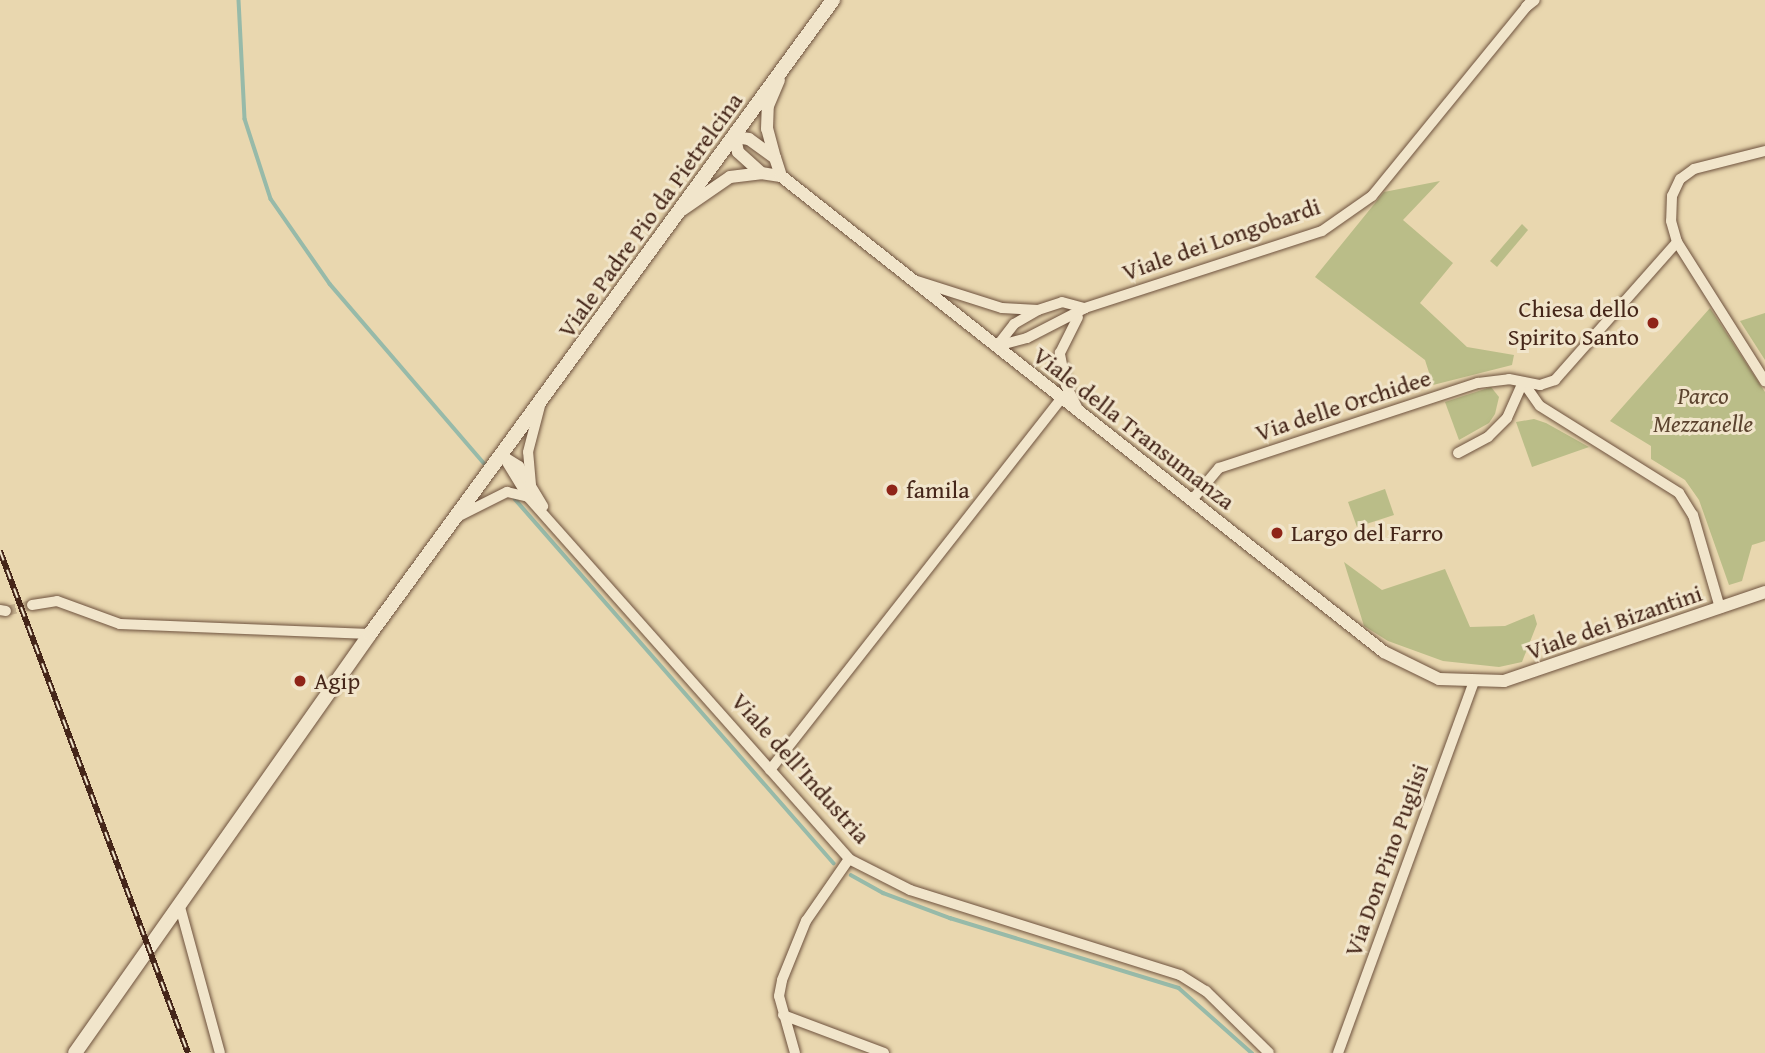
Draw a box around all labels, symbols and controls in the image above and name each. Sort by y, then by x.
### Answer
street label: Viale Padre Pio da Pietrelcina [551,87,749,343]
street label: Viale dei Longobardi [1118,192,1324,286]
place label: Chiesa dello Spirito Santo [1508,295,1639,351]
marker: Chiesa dello Spirito Santo [1645,315,1661,331]
street label: Viale della Transumanza [1027,340,1241,516]
street label: Via delle Orchidee [1251,363,1435,447]
park label: Parco Mezzanelle [1653,382,1753,438]
place label: famila [906,476,969,504]
marker: famila [884,482,900,498]
place label: Largo del Farro [1291,519,1443,547]
marker: Largo del Farro [1269,525,1285,541]
street label: Viale dei Bizantini [1522,578,1706,666]
place label: Agip [314,667,360,695]
marker: Agip [292,673,308,689]
street label: Viale dell'Industria [726,686,876,850]
street label: Via Don Pino Puglisi [1338,760,1434,960]

